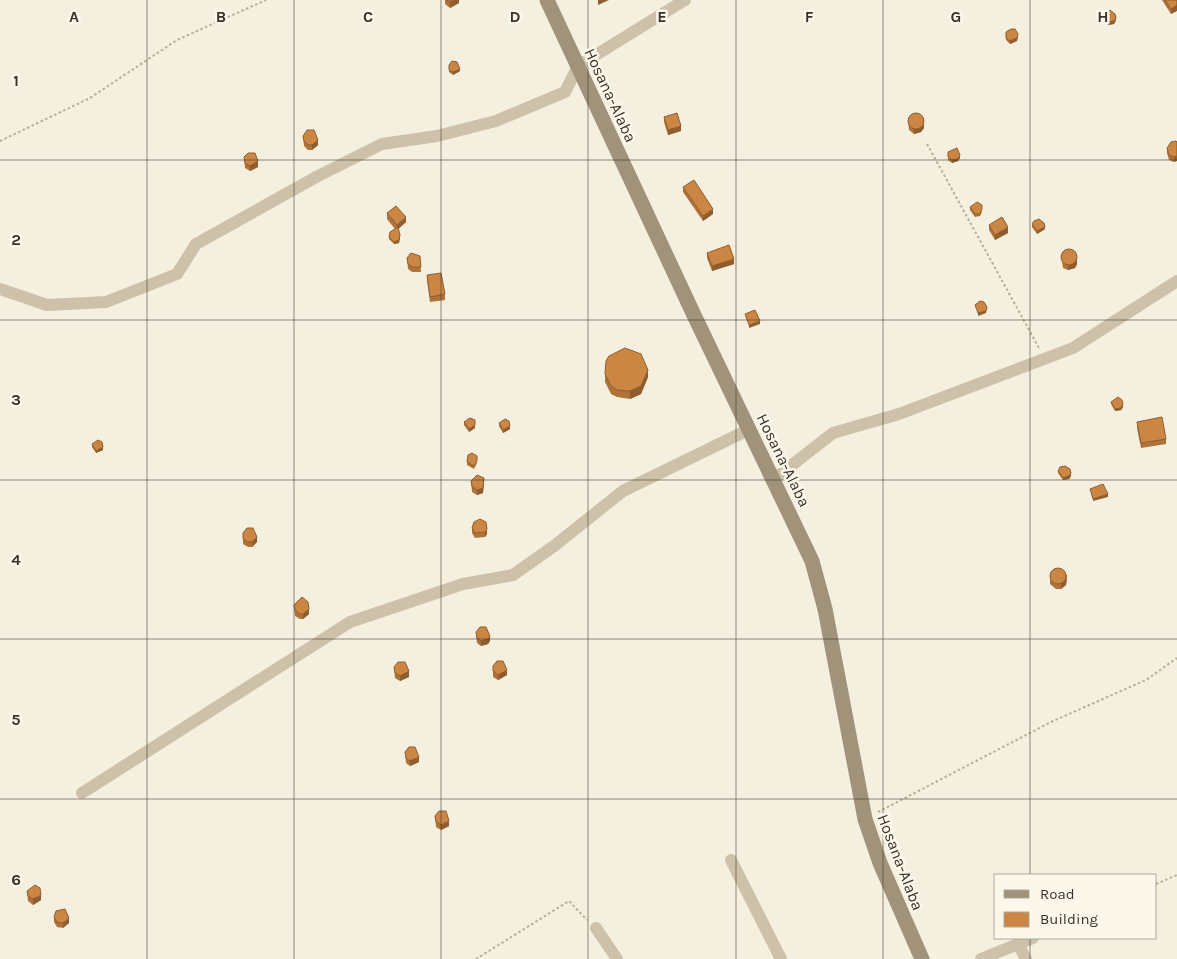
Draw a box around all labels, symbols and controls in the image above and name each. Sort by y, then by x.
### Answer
text: A [69,7,79,26]
text: B [216,7,226,26]
text: C [363,7,373,26]
text: D [510,7,521,26]
text: E [657,7,667,26]
text: F [805,7,814,26]
text: G [951,7,961,26]
text: H [1097,7,1109,26]
street label: Hosana-Alaba [580,45,641,145]
text: 1 [13,71,19,90]
text: 2 [11,230,21,249]
text: 3 [11,390,21,409]
street label: Hosana-Alaba [753,410,814,510]
text: 4 [11,550,21,569]
text: 5 [11,710,21,729]
street label: Hosana-Alaba [873,811,928,913]
text: 6 [11,870,21,889]
legend [994,874,1157,939]
text: Road [1040,885,1075,903]
text: Building [1040,910,1098,928]

